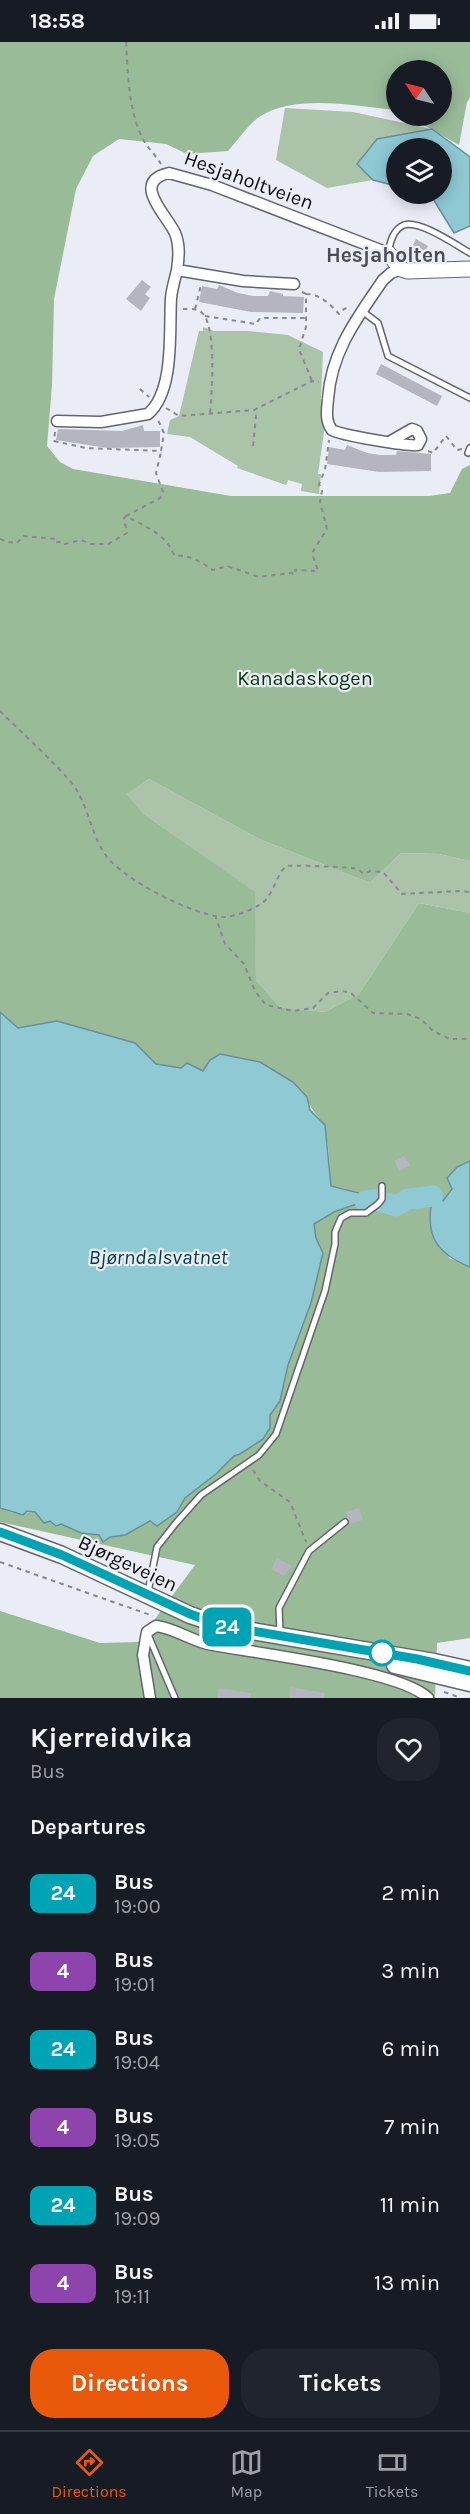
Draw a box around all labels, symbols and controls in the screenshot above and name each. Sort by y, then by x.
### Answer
text: 18:58 [30,8,85,34]
north arrow [386,60,452,126]
map controls [386,60,452,204]
button: layers [386,138,452,204]
street label: Hesjaholtveien [181,146,317,215]
district label: Hesjaholten [326,243,446,267]
park label: Kanadaskogen [237,667,373,690]
water label: Bjørndalsvatnet [88,1245,228,1269]
street label: Bjørgeveien [75,1530,181,1596]
line badge: 24 [200,1608,254,1646]
text: 24 [214,1615,240,1639]
unlabelled marker [369,1640,395,1666]
button: heart [377,1718,440,1781]
text: Kjerreidvika [30,1721,192,1754]
text: Bus [30,1760,65,1783]
text: Departures [30,1814,146,1840]
text: Bus [114,1869,154,1895]
text: 2 min [382,1880,440,1906]
text: 24 [50,1881,76,1905]
text: 19:00 [114,1895,161,1918]
text: Bus [114,1947,154,1973]
text: 3 min [381,1958,440,1984]
text: 4 [57,1959,69,1983]
text: 19:01 [114,1973,155,1996]
text: Bus [114,2025,154,2051]
text: 6 min [382,2036,440,2062]
text: 24 [50,2037,76,2061]
text: 19:04 [114,2051,160,2074]
text: Bus [114,2103,154,2129]
text: 7 min [384,2114,440,2140]
text: 4 [57,2115,69,2139]
text: 19:05 [114,2129,160,2152]
text: Bus [114,2181,154,2207]
text: 11 min [380,2192,440,2218]
text: 24 [50,2193,76,2217]
text: 19:09 [114,2207,160,2230]
text: Bus [114,2259,154,2285]
text: 13 min [374,2270,440,2296]
text: 4 [57,2271,69,2295]
text: 19:11 [114,2285,150,2308]
button: Directions [30,2349,229,2418]
button: Tickets [241,2349,440,2418]
tab: Directions [52,2446,127,2501]
tab: Map [230,2446,263,2501]
tab: Tickets [366,2446,418,2501]

